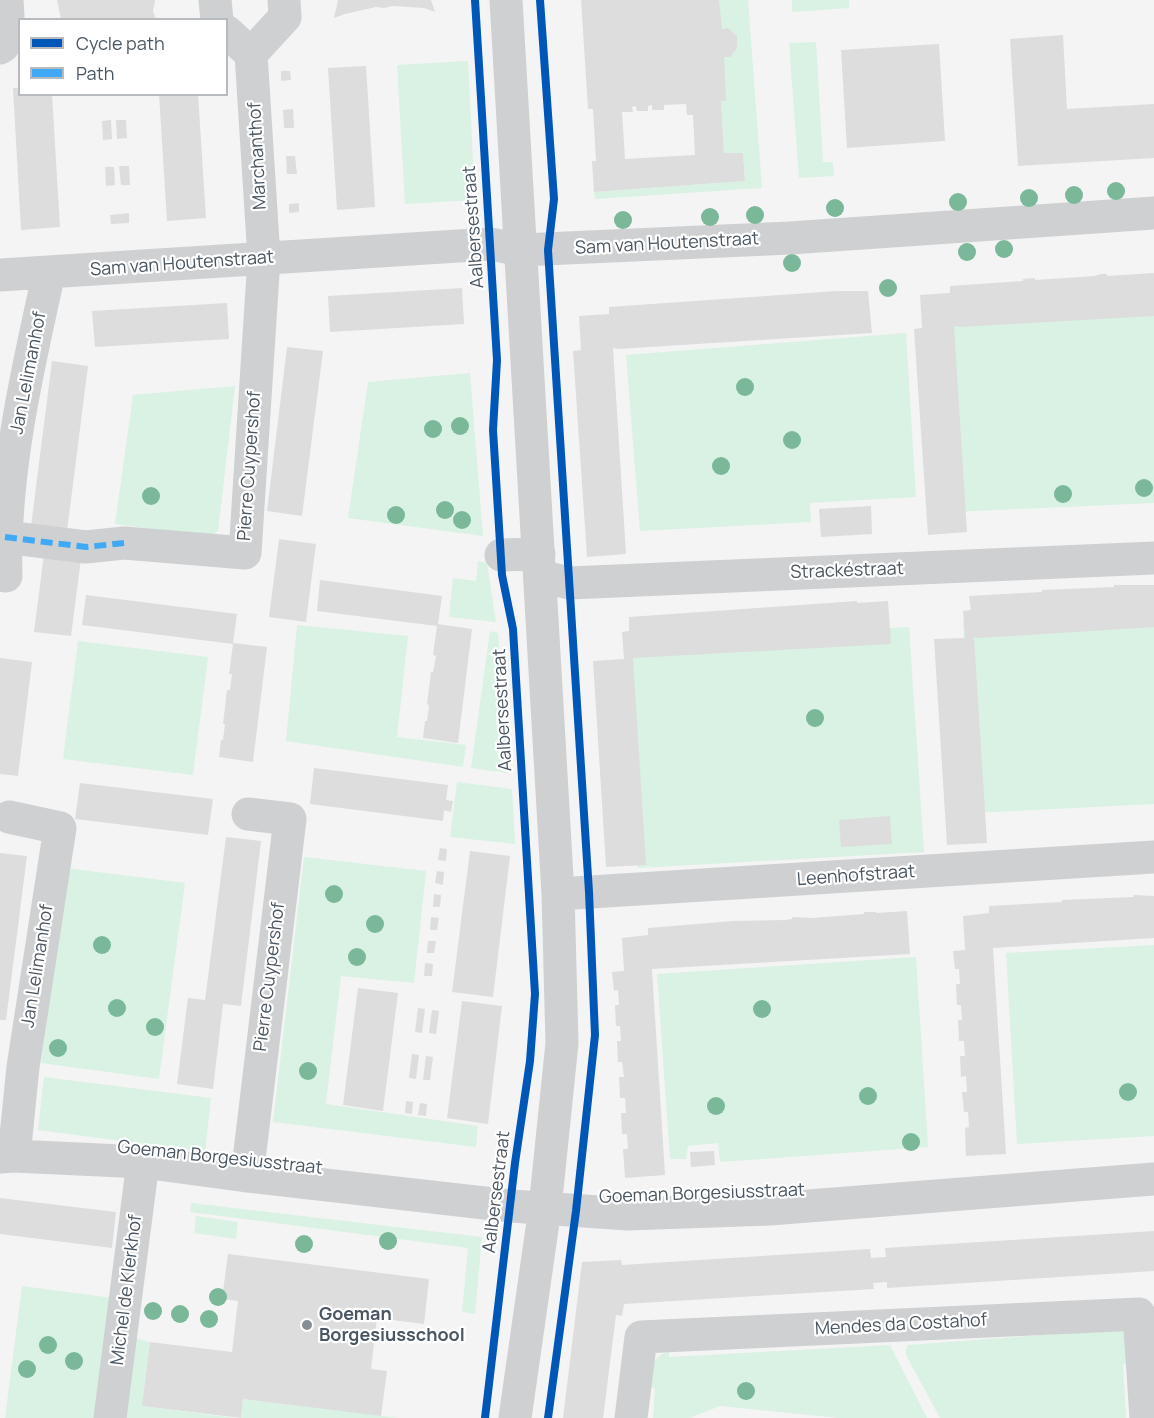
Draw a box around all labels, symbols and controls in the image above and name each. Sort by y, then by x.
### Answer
legend [18,18,228,96]
text: Cycle path [76,31,165,55]
text: Path [76,61,114,85]
street label: Marchanthof [244,102,272,210]
street label: Aalbersestraat [459,165,489,289]
street label: Sam van Houtenstraat [574,228,760,260]
street label: Sam van Houtenstraat [89,247,275,281]
street label: Jan Lelimanhof [7,310,51,436]
street label: Pierre Cuypershof [234,390,266,542]
street label: Strackéstraat [790,558,904,584]
street label: Aalbersestraat [489,648,517,772]
street label: Leenhofstraat [796,861,916,891]
street label: Pierre Cuypershof [250,901,290,1053]
street label: Jan Lelimanhof [18,903,58,1029]
street label: Aalbersestraat [479,1130,515,1254]
street label: Goeman Borgesiusstraat [116,1136,324,1180]
street label: Goeman Borgesiusstraat [599,1180,805,1208]
street label: Michel de Klerkhof [107,1213,147,1367]
place label: Goeman Borgesiusschool [319,1304,465,1346]
street label: Mendes da Costahof [814,1310,988,1340]
marker: Goeman Borgesiusschool [300,1318,314,1332]

